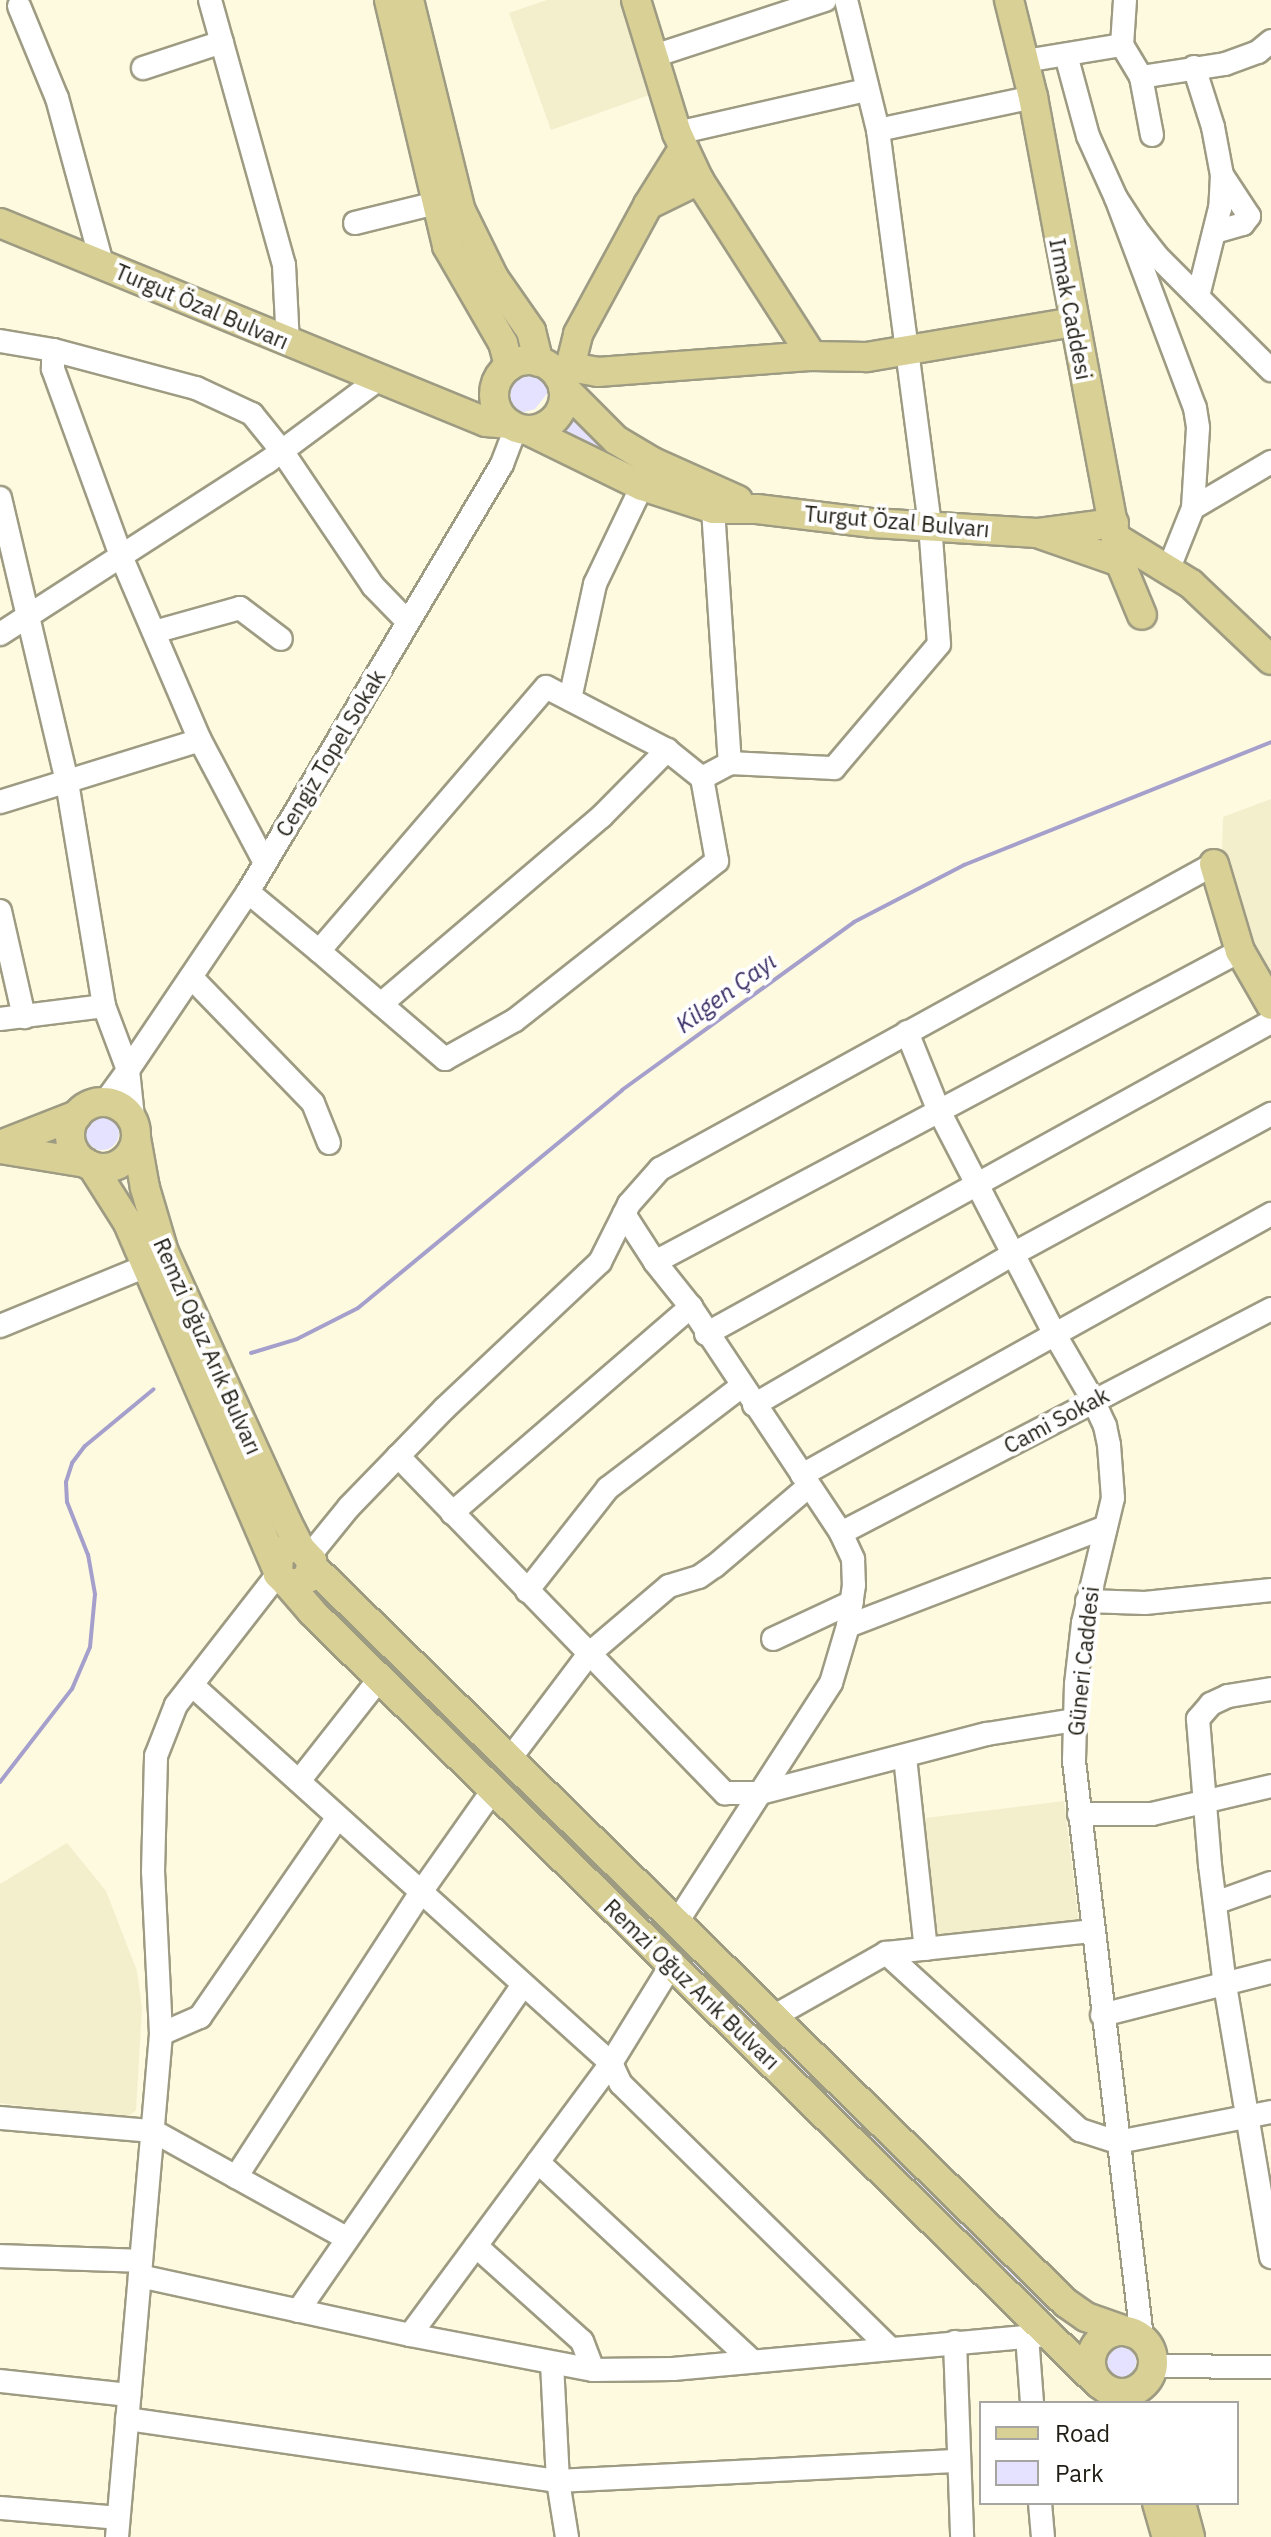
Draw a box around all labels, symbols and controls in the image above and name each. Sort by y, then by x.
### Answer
street label: Irmak Caddesi [1044,236,1098,382]
street label: Turgut Özal Bulvarı [111,258,293,354]
street label: Turgut Özal Bulvarı [803,500,991,542]
street label: Cengiz Topel Sokak [270,665,390,841]
water label: Kilgen Çayı [670,947,782,1039]
street label: Remzi Oğuz Arık Bulvarı [148,1234,268,1458]
street label: Cami Sokak [999,1381,1113,1459]
street label: Güneri Caddesi [1062,1585,1104,1737]
street label: Remzi Oğuz Arık Bulvarı [599,1893,785,2075]
legend [979,2401,1239,2505]
text: Road [1055,2417,1110,2449]
text: Park [1055,2457,1104,2489]

